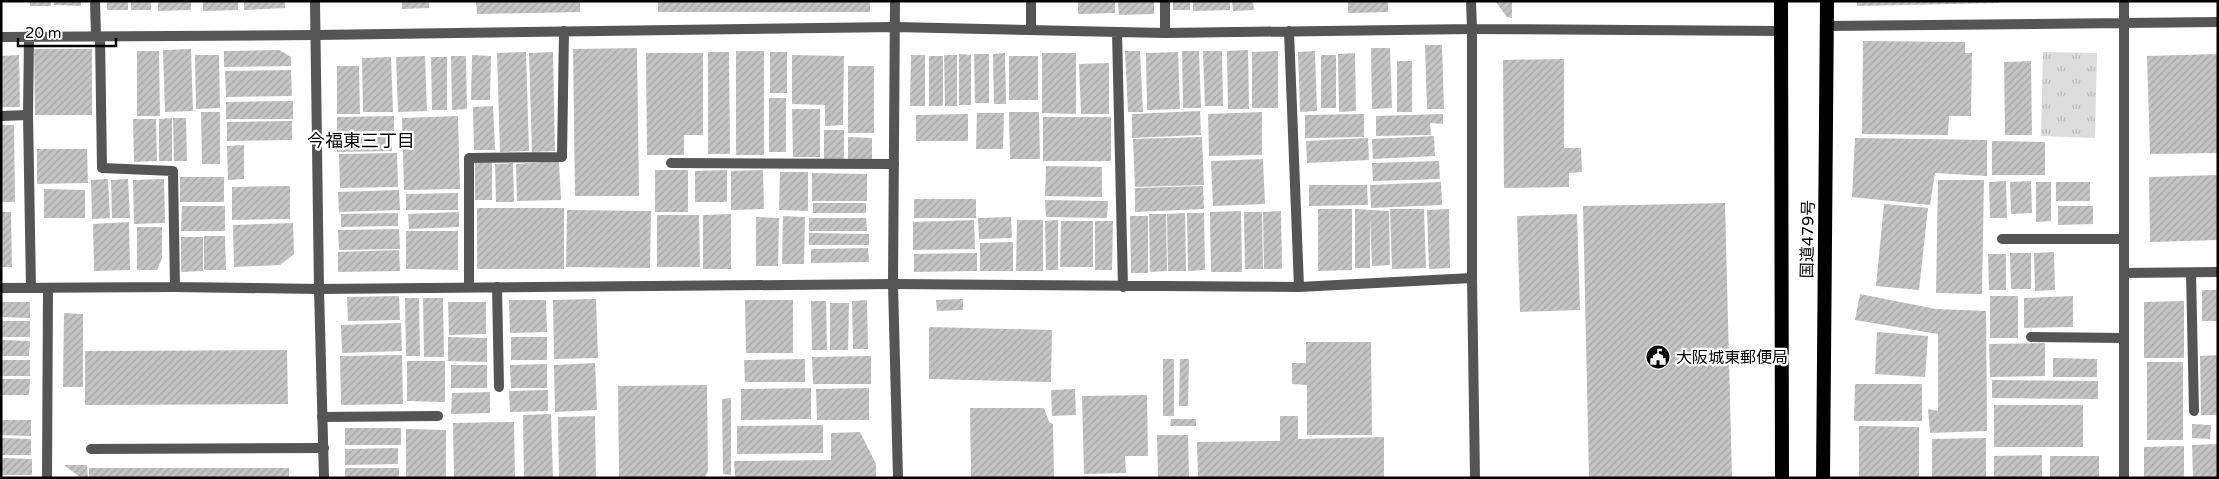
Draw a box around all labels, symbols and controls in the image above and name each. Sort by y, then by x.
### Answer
scale bar [18,15,115,47]
text: 20 m [25,24,62,42]
district label: 今福東三丁目 [307,130,415,152]
street label: 国道479号 [1797,200,1819,278]
public building icon: 大阪城東郵便局 [1645,344,1671,370]
place label: 大阪城東郵便局 [1676,348,1788,368]

